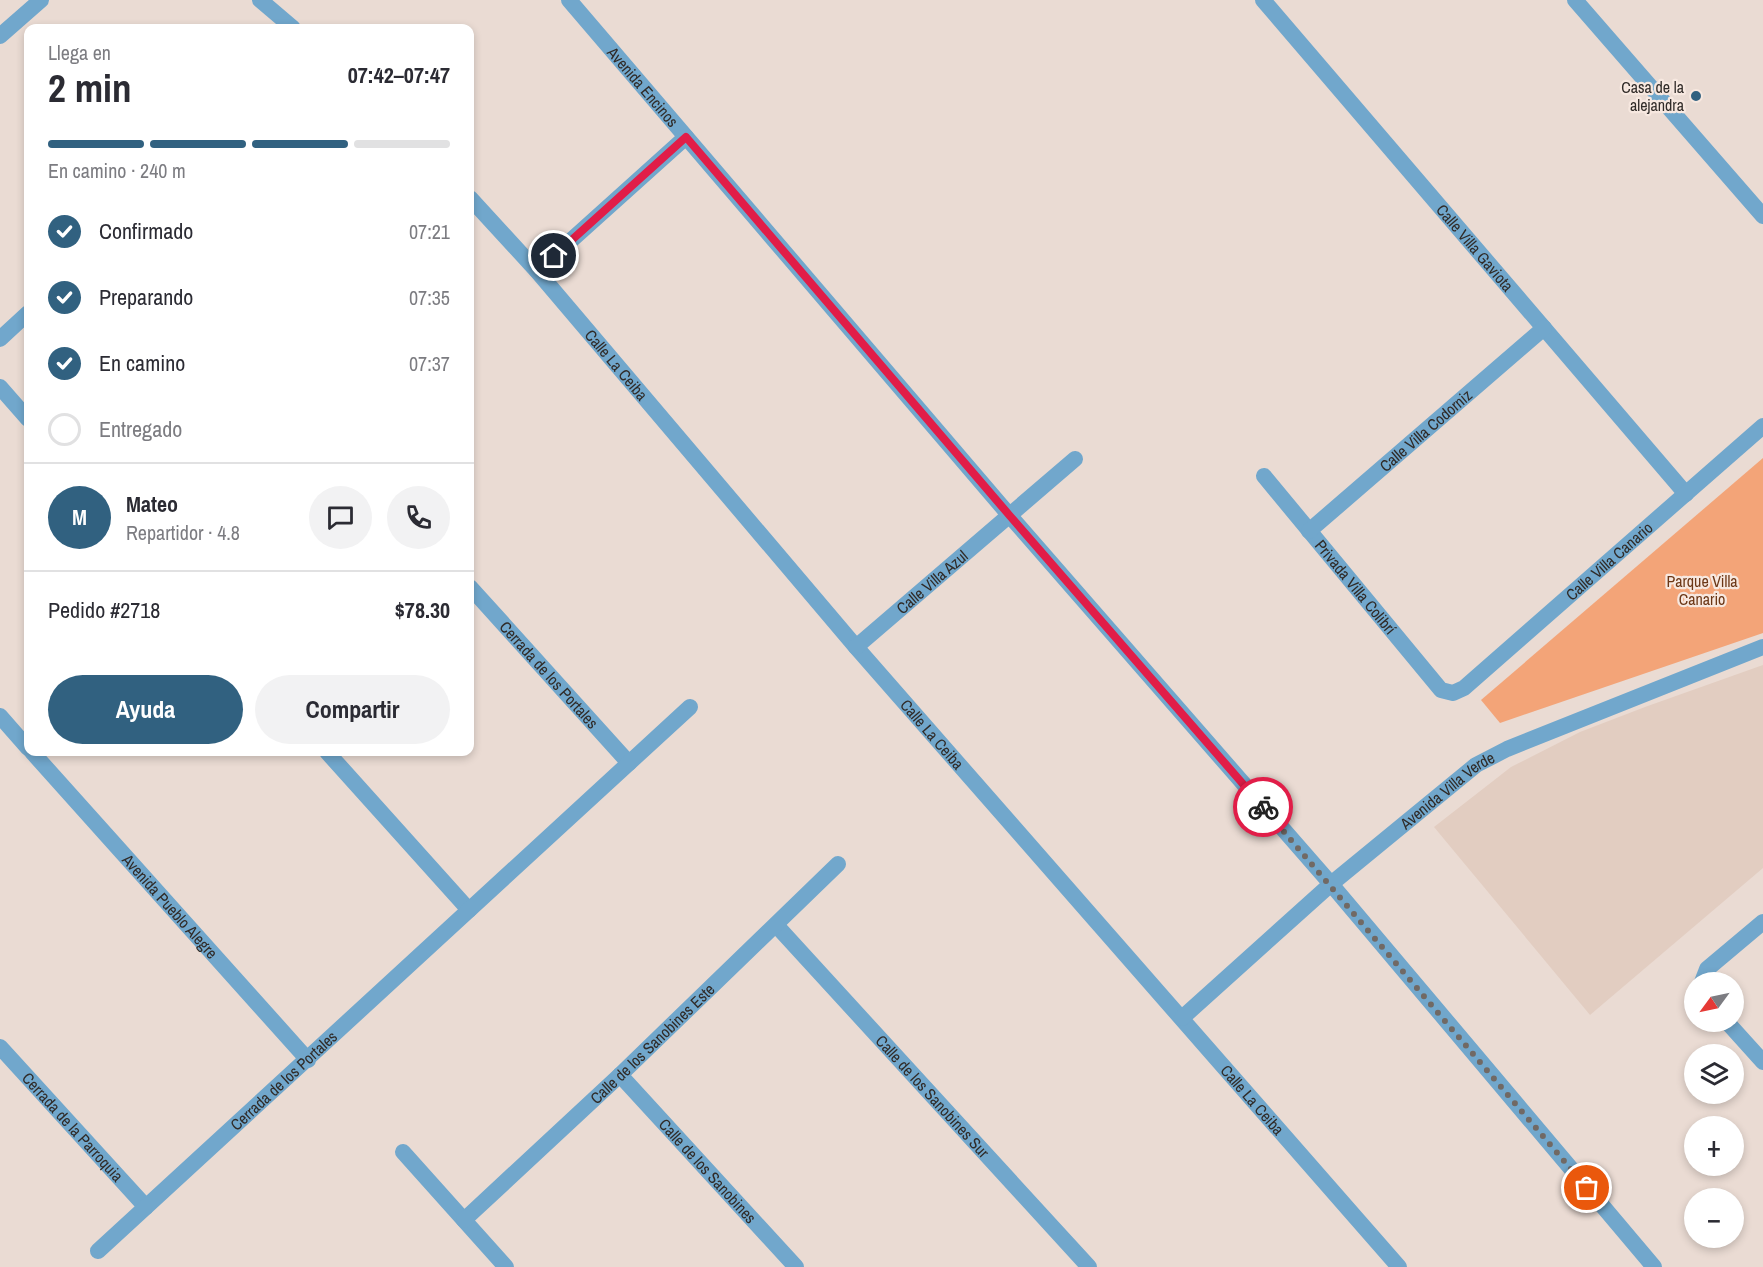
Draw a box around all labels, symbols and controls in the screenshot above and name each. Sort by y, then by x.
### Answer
text: Llega en [48,39,111,66]
street label: Avenida Encinos [602,41,684,131]
text: 07:42–07:47 [348,60,450,90]
text: 2 min [48,62,132,114]
place label: Casa de la alejandra [1621,76,1685,116]
marker: Casa de la alejandra [1689,89,1703,103]
text: En camino · 240 m [48,157,186,184]
street label: Calle Villa Gaviota [1431,199,1519,297]
icon: check [48,215,81,248]
text: Confirmado [99,216,193,246]
text: 07:21 [409,218,450,245]
pin [528,230,579,281]
icon: home [537,239,570,272]
icon: check [48,281,81,314]
text: Preparando [99,282,193,312]
text: 07:35 [409,284,450,311]
street label: Calle La Ceiba [580,324,653,405]
icon: check [48,347,81,380]
text: En camino [99,348,185,378]
text: 07:37 [409,350,450,377]
street label: Calle Villa Codorniz [1375,384,1477,477]
text: Entregado [99,414,182,444]
button: chat [309,486,372,549]
button: phone [387,486,450,549]
text: Mateo [126,489,178,519]
text: M [72,502,87,532]
street label: Calle Villa Canario [1561,517,1657,605]
text: Repartidor · 4.8 [126,519,240,546]
street label: Privada Villa Colibrí [1310,535,1402,639]
street label: Calle Villa Azul [892,545,972,619]
park label: Parque Villa Canario [1666,570,1738,610]
text: Pedido #2718 [48,595,160,625]
text: $78.30 [395,595,450,625]
street label: Cerrada de los Portales [495,616,603,733]
button: Ayuda [48,675,243,744]
button: Compartir [255,675,450,744]
street label: Calle La Ceiba [895,694,970,775]
street label: Avenida Villa Verde [1394,746,1498,835]
courier [1233,777,1293,837]
icon: bike [1247,791,1280,824]
street label: Avenida Pueblo Alegre [117,848,223,963]
north arrow [1684,972,1744,1032]
map controls [1684,972,1744,1248]
street label: Calle de los Sanobines Este [585,978,719,1109]
street label: Cerrada de los Portales [225,1026,342,1135]
street label: Calle de los Sanobines Sur [871,1030,995,1163]
button: layers [1684,1044,1744,1104]
street label: Calle La Ceiba [1216,1060,1290,1140]
street label: Cerrada de la Parroquia [17,1067,129,1187]
street label: Calle de los Sanobines [654,1114,762,1228]
button: + [1684,1116,1744,1176]
pin [1561,1162,1612,1213]
icon: bag [1570,1171,1603,1204]
button: − [1684,1188,1744,1248]

